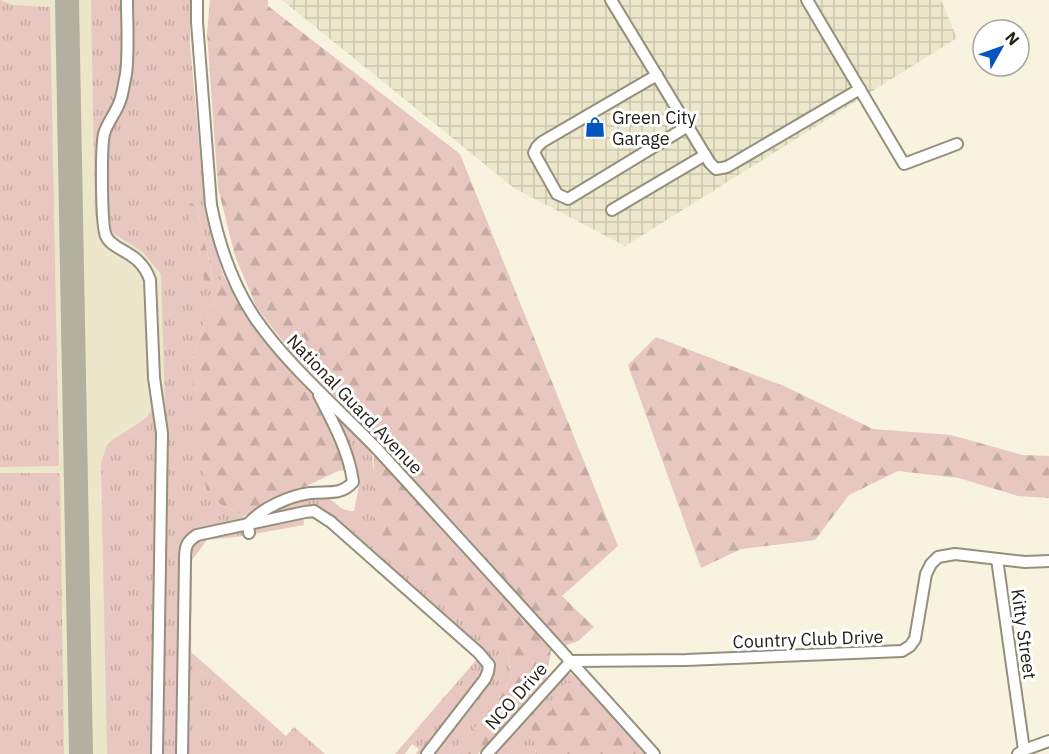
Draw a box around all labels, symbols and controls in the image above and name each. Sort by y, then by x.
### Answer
north arrow [971,18,1031,78]
text: N [1001,27,1024,49]
place label: Green City Garage [612,106,696,150]
shop icon: Green City Garage [583,115,607,139]
street label: National Guard Avenue [282,329,428,479]
street label: Kitty Street [1006,587,1042,681]
street label: Country Club Drive [732,625,884,653]
street label: NCO Drive [480,658,552,734]

